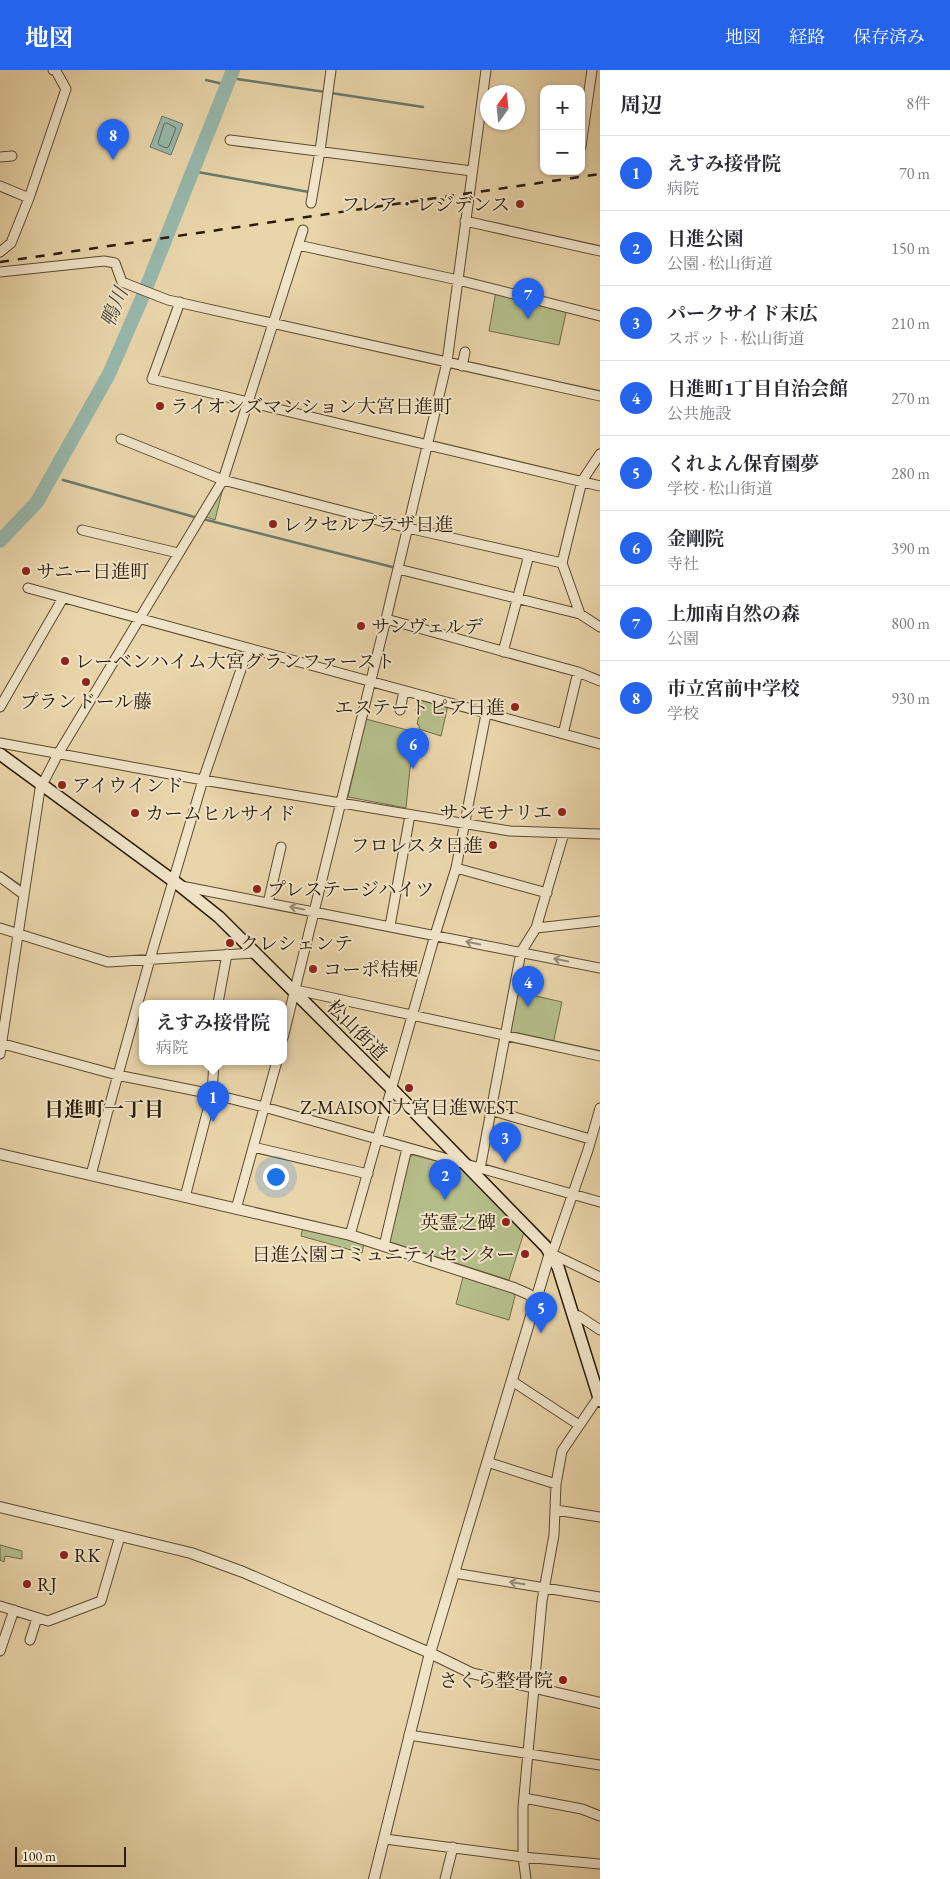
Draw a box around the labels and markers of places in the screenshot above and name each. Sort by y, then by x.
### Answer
pin: 8 [97,119,129,160]
place label: フレア・レジデンス [341,192,510,217]
marker: フレア・レジデンス [514,198,526,210]
pin: 7 [512,278,544,319]
place label: ライオンズマンション大宮日進町 [170,394,452,419]
marker: ライオンズマンション大宮日進町 [154,400,166,412]
place label: レクセルプラザ日進 [283,512,454,537]
marker: レクセルプラザ日進 [267,518,279,530]
place label: サニー日進町 [36,559,149,584]
marker: サニー日進町 [20,565,32,577]
place label: サンヴェルデ [371,614,483,639]
marker: サンヴェルデ [355,620,367,632]
place label: レーベンハイム大宮グランファースト [75,649,395,674]
marker: レーベンハイム大宮グランファースト [59,655,71,667]
marker: プランドール藤 [80,676,92,688]
place label: プランドール藤 [20,689,152,714]
place label: エステートピア日進 [334,695,505,720]
marker: エステートピア日進 [509,701,521,713]
pin: 6 [397,728,429,769]
place label: アイウインド [72,773,184,798]
marker: アイウインド [56,779,68,791]
place label: サンモナリエ [439,800,552,825]
place label: カームヒルサイド [145,801,296,826]
marker: サンモナリエ [556,806,568,818]
marker: カームヒルサイド [129,807,141,819]
place label: フロレスタ日進 [351,833,483,858]
marker: フロレスタ日進 [487,839,499,851]
place label: プレステージハイツ [267,877,435,902]
marker: プレステージハイツ [251,883,263,895]
place label: クレシェンテ [240,931,353,956]
marker: クレシェンテ [224,937,236,949]
place label: コーポ桔梗 [323,957,418,982]
marker: コーポ桔梗 [307,963,319,975]
pin: 4 [512,966,544,1007]
pin: 1 [197,1081,229,1122]
marker: Z-MAISON大宮日進WEST [403,1082,415,1094]
place label: Z-MAISON大宮日進WEST [300,1095,518,1120]
pin: 3 [489,1122,521,1163]
pin: 2 [429,1159,461,1200]
place label: 英霊之碑 [420,1210,496,1235]
marker: 英霊之碑 [500,1216,512,1228]
place label: 日進公園コミュニティセンター [252,1242,515,1267]
marker: 日進公園コミュニティセンター [519,1248,531,1260]
pin: 5 [525,1292,557,1333]
place label: RK [74,1543,102,1568]
marker: RK [58,1549,70,1561]
place label: RJ [37,1572,57,1597]
marker: RJ [21,1578,33,1590]
place label: さくら整骨院 [439,1668,553,1693]
marker: さくら整骨院 [557,1674,569,1686]

